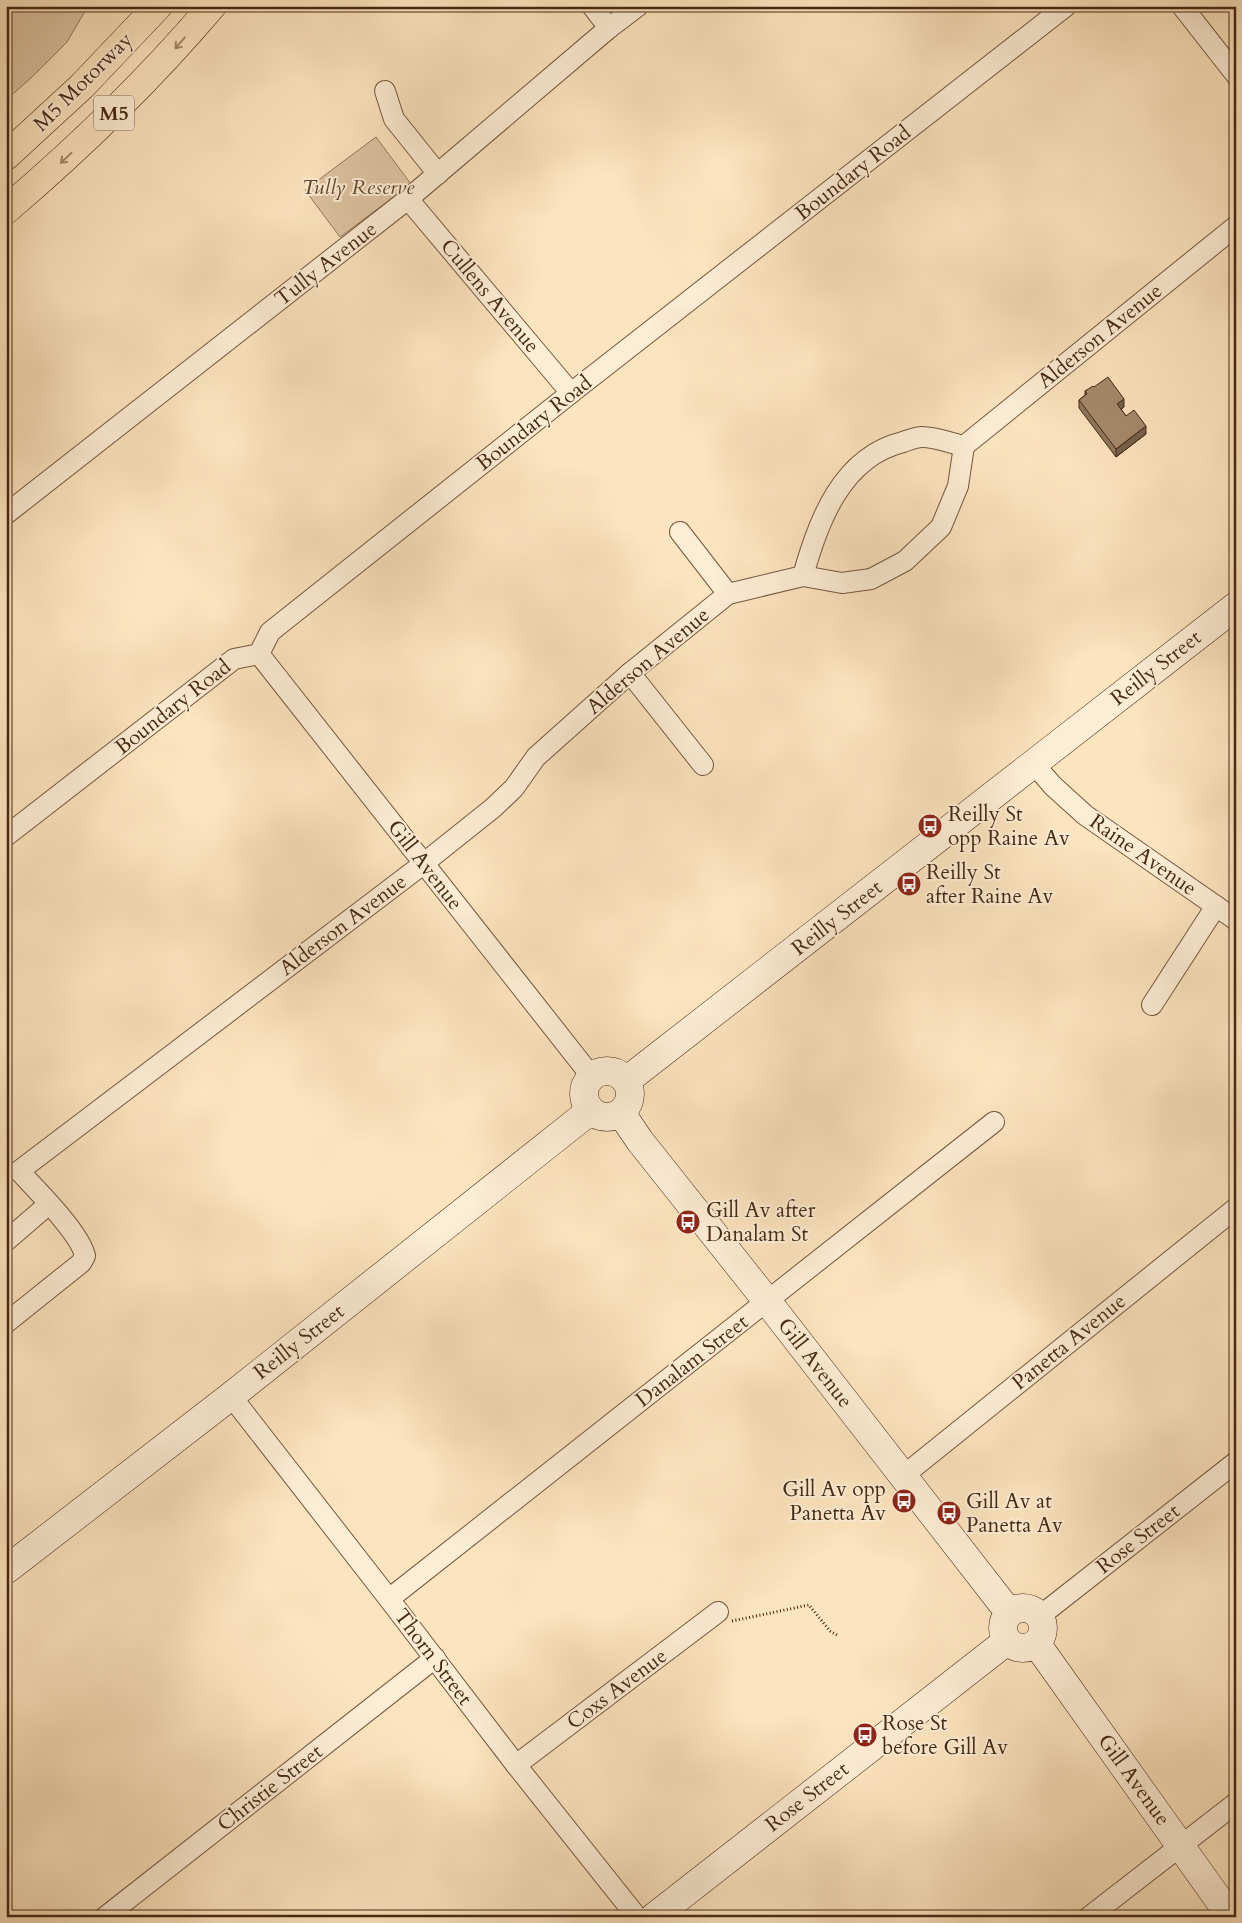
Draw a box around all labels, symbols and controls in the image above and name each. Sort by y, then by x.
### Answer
street label: M5 Motorway [28,27,138,137]
one-way arrow [175,36,186,49]
road number: M5 [94,96,134,130]
street label: Boundary Road [789,119,917,227]
one-way arrow [59,152,72,164]
park label: Tully Reserve [302,173,415,202]
street label: Tully Avenue [269,215,383,313]
street label: Cullens Avenue [434,233,546,359]
street label: Alderson Avenue [1032,277,1168,395]
street label: Boundary Road [470,369,598,477]
street label: Alderson Avenue [580,601,716,721]
street label: Reilly Street [1105,623,1208,713]
street label: Boundary Road [109,653,237,761]
place label: Reilly St opp Raine Av [948,800,1070,853]
street label: Raine Avenue [1084,807,1202,903]
bus stop icon: Reilly St opp Raine Av [917,813,943,839]
street label: Gill Avenue [381,814,469,916]
place label: Reilly St after Raine Av [926,858,1054,911]
street label: Alderson Avenue [273,867,413,983]
bus stop icon: Reilly St after Raine Av [896,871,922,897]
street label: Reilly Street [786,873,889,963]
place label: Gill Av after Danalam St [706,1196,816,1249]
bus stop icon: Gill Av after Danalam St [675,1209,701,1235]
street label: Panetta Avenue [1006,1287,1132,1397]
street label: Reilly Street [248,1297,351,1387]
street label: Danalam Street [630,1308,755,1414]
street label: Gill Avenue [771,1312,859,1414]
place label: Gill Av opp Panetta Av [782,1475,886,1528]
place label: Gill Av at Panetta Av [966,1487,1063,1540]
bus stop icon: Gill Av opp Panetta Av [891,1488,917,1514]
street label: Rose Street [1090,1497,1186,1581]
bus stop icon: Gill Av at Panetta Av [936,1500,962,1526]
street label: Thorn Street [387,1603,479,1712]
street label: Coxs Avenue [561,1642,673,1736]
place label: Rose St before Gill Av [882,1709,1008,1762]
bus stop icon: Rose St before Gill Av [852,1722,878,1748]
street label: Gill Avenue [1091,1728,1177,1832]
street label: Christie Street [211,1737,329,1838]
street label: Rose Street [759,1755,855,1839]

